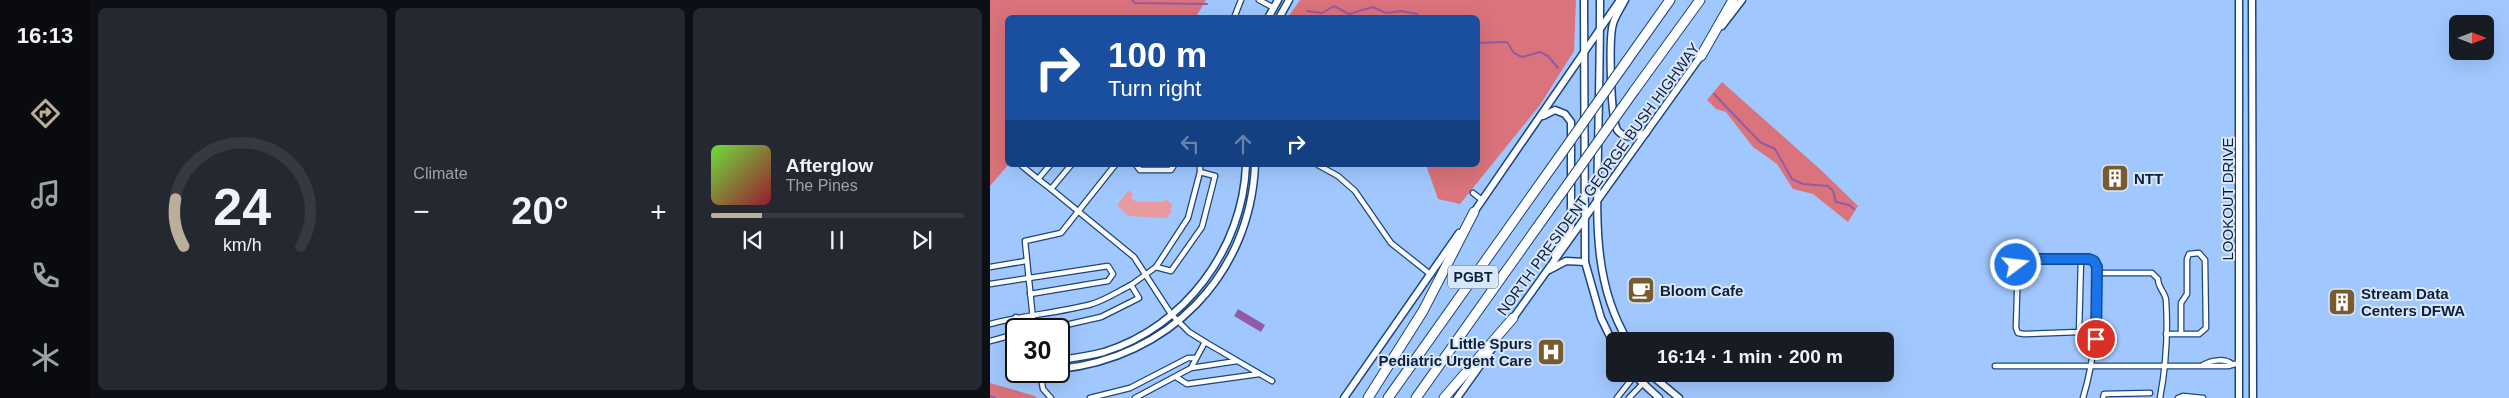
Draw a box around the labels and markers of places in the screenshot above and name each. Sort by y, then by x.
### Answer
building icon: NTT [2100,163,2130,193]
place label: NTT [2134,170,2163,187]
cafe icon: Bloom Cafe [1626,275,1656,305]
place label: Bloom Cafe [1660,282,1743,299]
place label: Stream Data Centers DFWA [2361,285,2465,319]
building icon: Stream Data Centers DFWA [2327,287,2357,317]
pin [2075,318,2117,360]
place label: Little Spurs Pediatric Urgent Care [1379,335,1532,369]
hospital icon: Little Spurs Pediatric Urgent Care [1536,337,1566,367]

